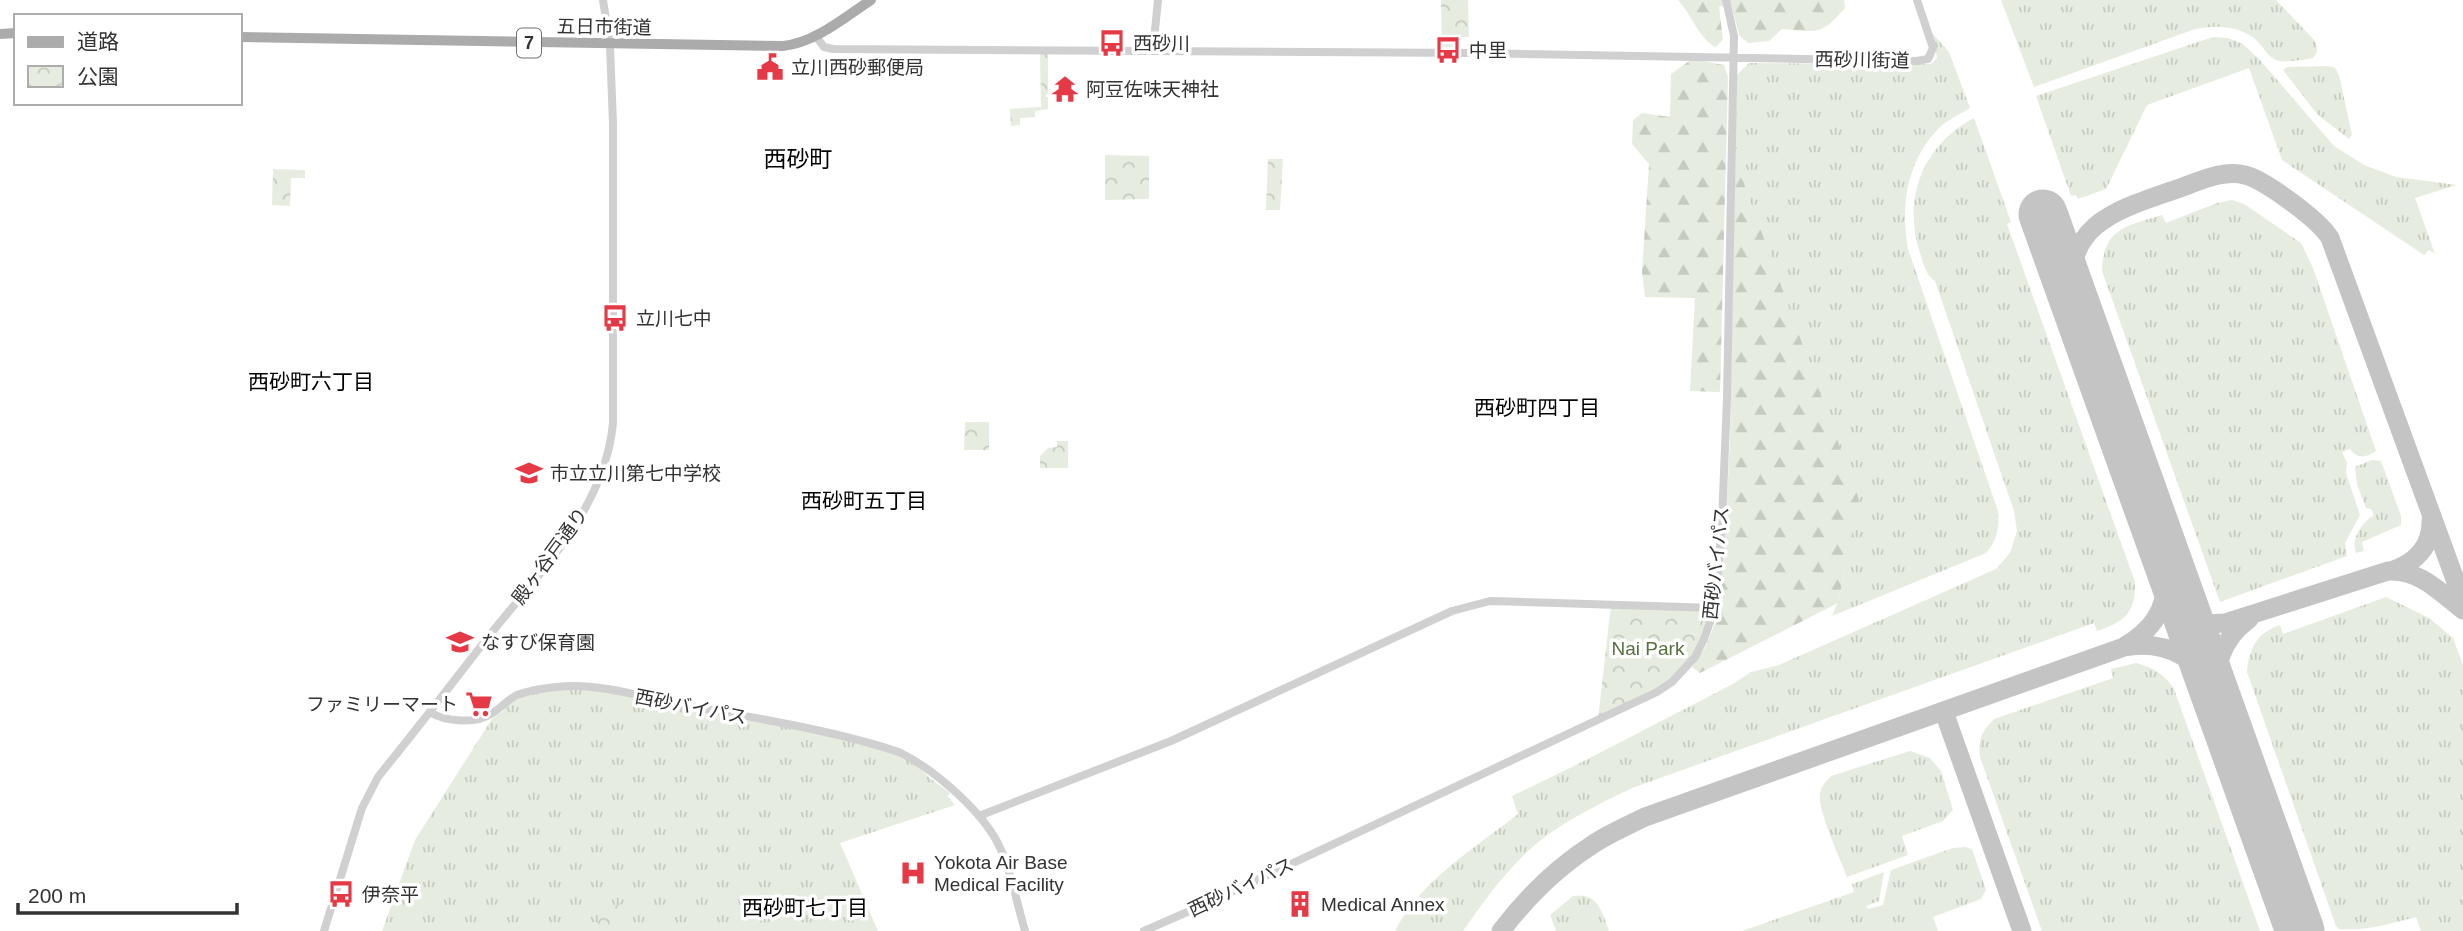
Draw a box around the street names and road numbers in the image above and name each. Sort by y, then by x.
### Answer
street label: 五日市街道 [556,16,652,38]
road number: 7 [517,28,541,58]
street label: 西砂川街道 [1814,49,1910,71]
street label: 殿ヶ谷戸通り [508,504,592,608]
street label: 西砂バイパス [1700,505,1732,621]
street label: 西砂バイパス [633,686,749,728]
street label: 西砂バイパス [1185,853,1297,921]

